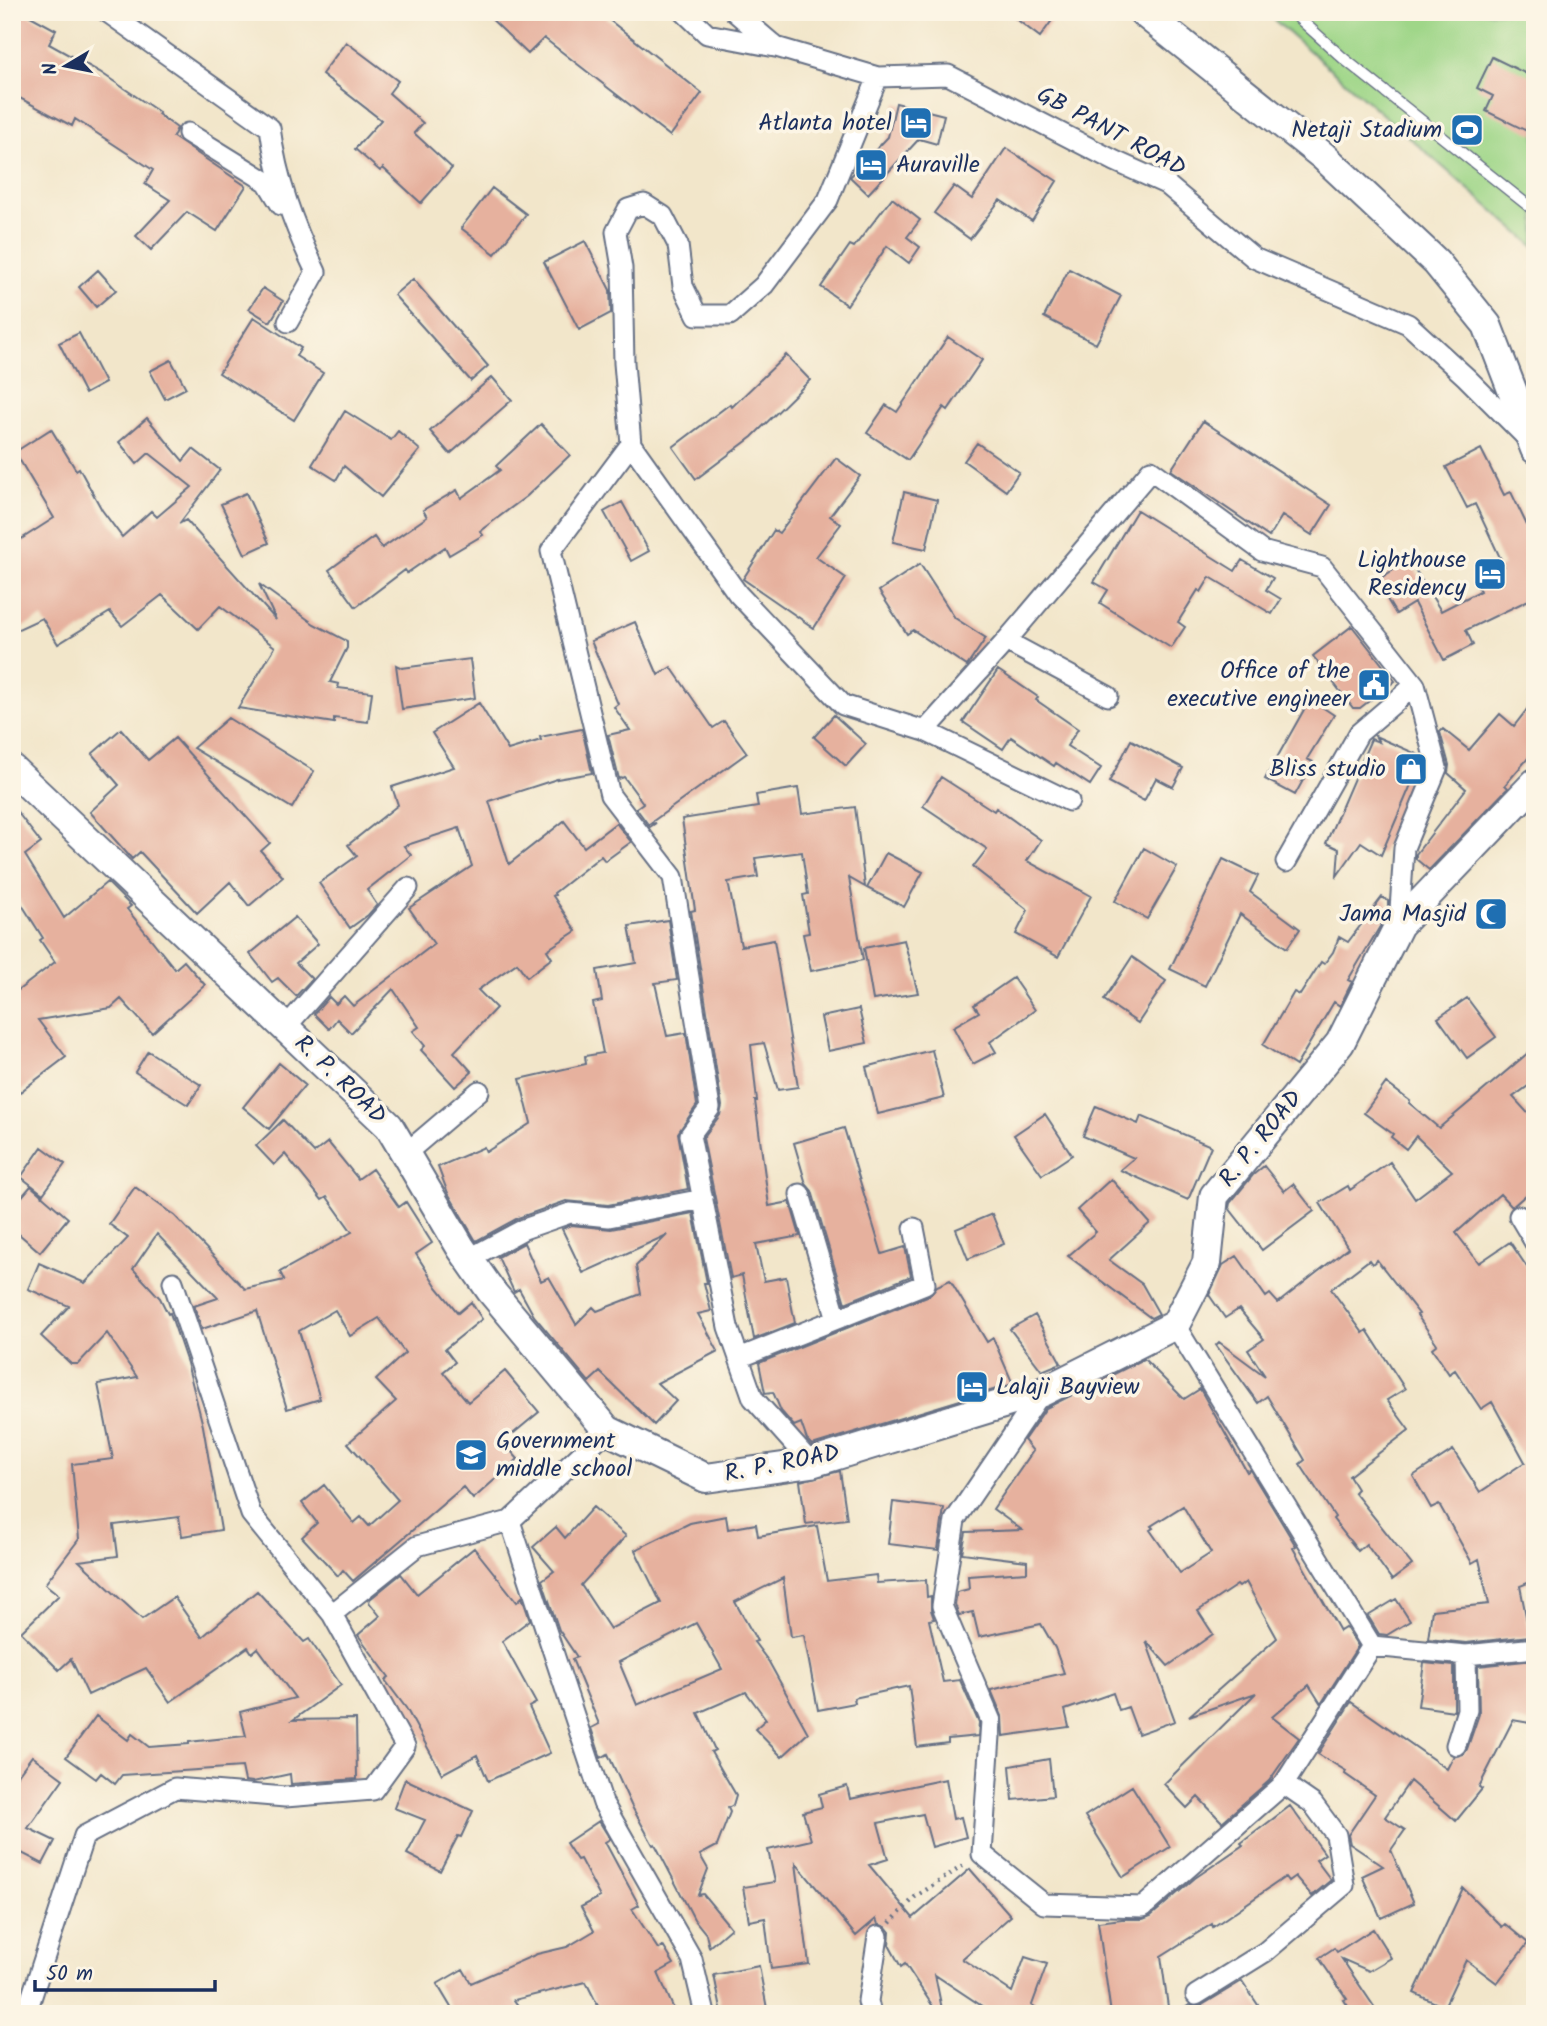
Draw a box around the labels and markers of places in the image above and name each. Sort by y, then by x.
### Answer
place label: Atlanta hotel [758,104,892,143]
hotel icon: Atlanta hotel [897,104,935,142]
place label: Netaji Stadium [1291,111,1442,150]
sports icon: Netaji Stadium [1448,111,1486,149]
hotel icon: Auraville [852,146,890,184]
place label: Auraville [896,146,980,185]
place label: Lighthouse Residency [1357,541,1467,608]
hotel icon: Lighthouse Residency [1471,555,1509,593]
place label: Office of the executive engineer [1167,652,1352,719]
public building icon: Office of the executive engineer [1355,666,1393,704]
place label: Bliss studio [1269,750,1386,789]
shop icon: Bliss studio [1392,750,1430,788]
place label: Jama Masjid [1339,895,1467,934]
mosque icon: Jama Masjid [1472,895,1510,933]
hotel icon: Lalaji Bayview [953,1368,991,1406]
place label: Lalaji Bayview [996,1368,1140,1407]
place label: Government middle school [496,1422,633,1489]
school or university icon: Government middle school [452,1436,490,1474]

